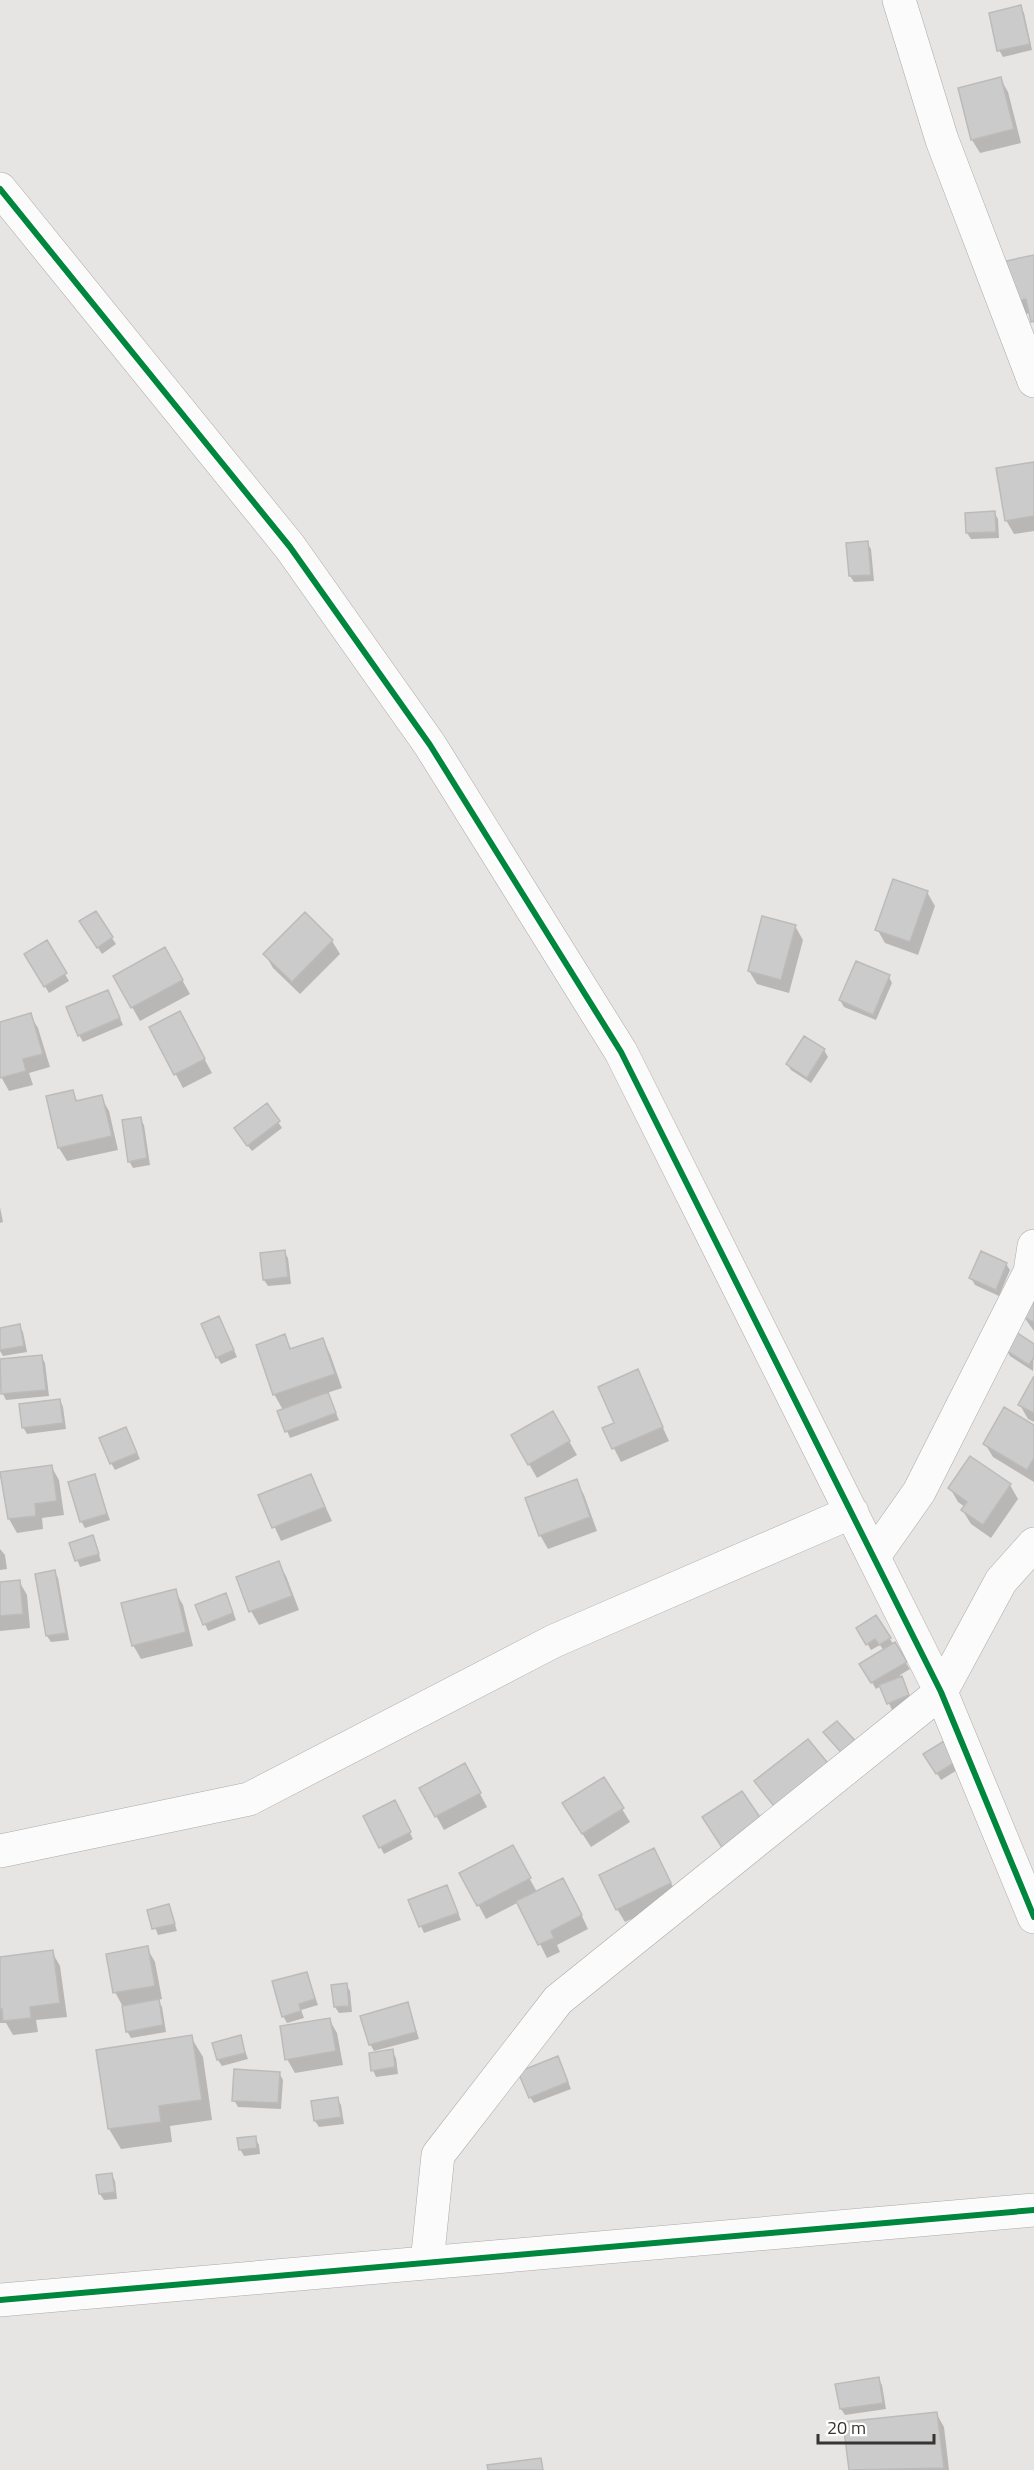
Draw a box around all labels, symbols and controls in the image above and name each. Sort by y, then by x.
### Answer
scale bar [818,2407,934,2445]
text: 20 m [827,2414,866,2441]

